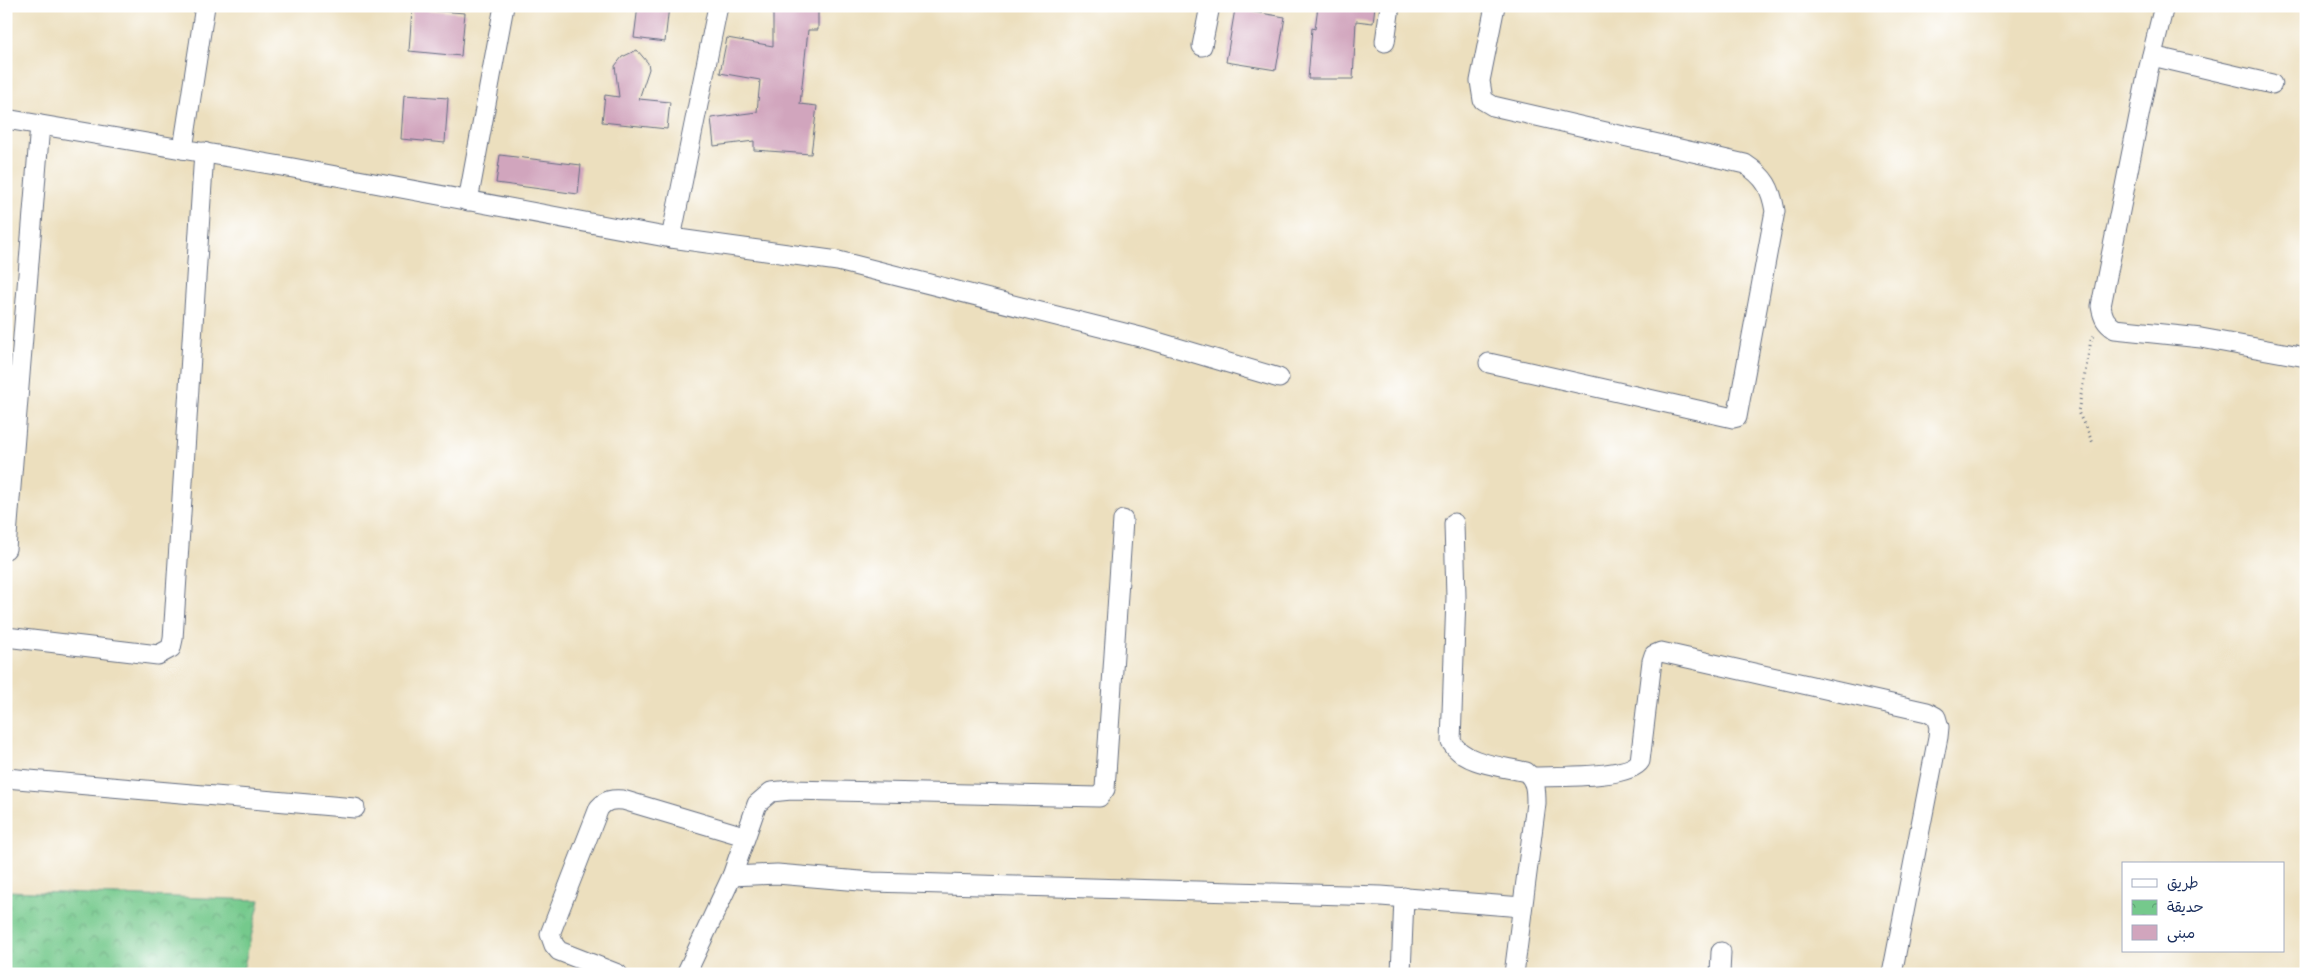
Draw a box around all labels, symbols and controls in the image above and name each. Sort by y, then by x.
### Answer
legend [2122,862,2284,952]
text: طريق [2167,870,2199,896]
text: حديقة [2167,894,2204,920]
text: مبنى [2167,920,2195,946]

